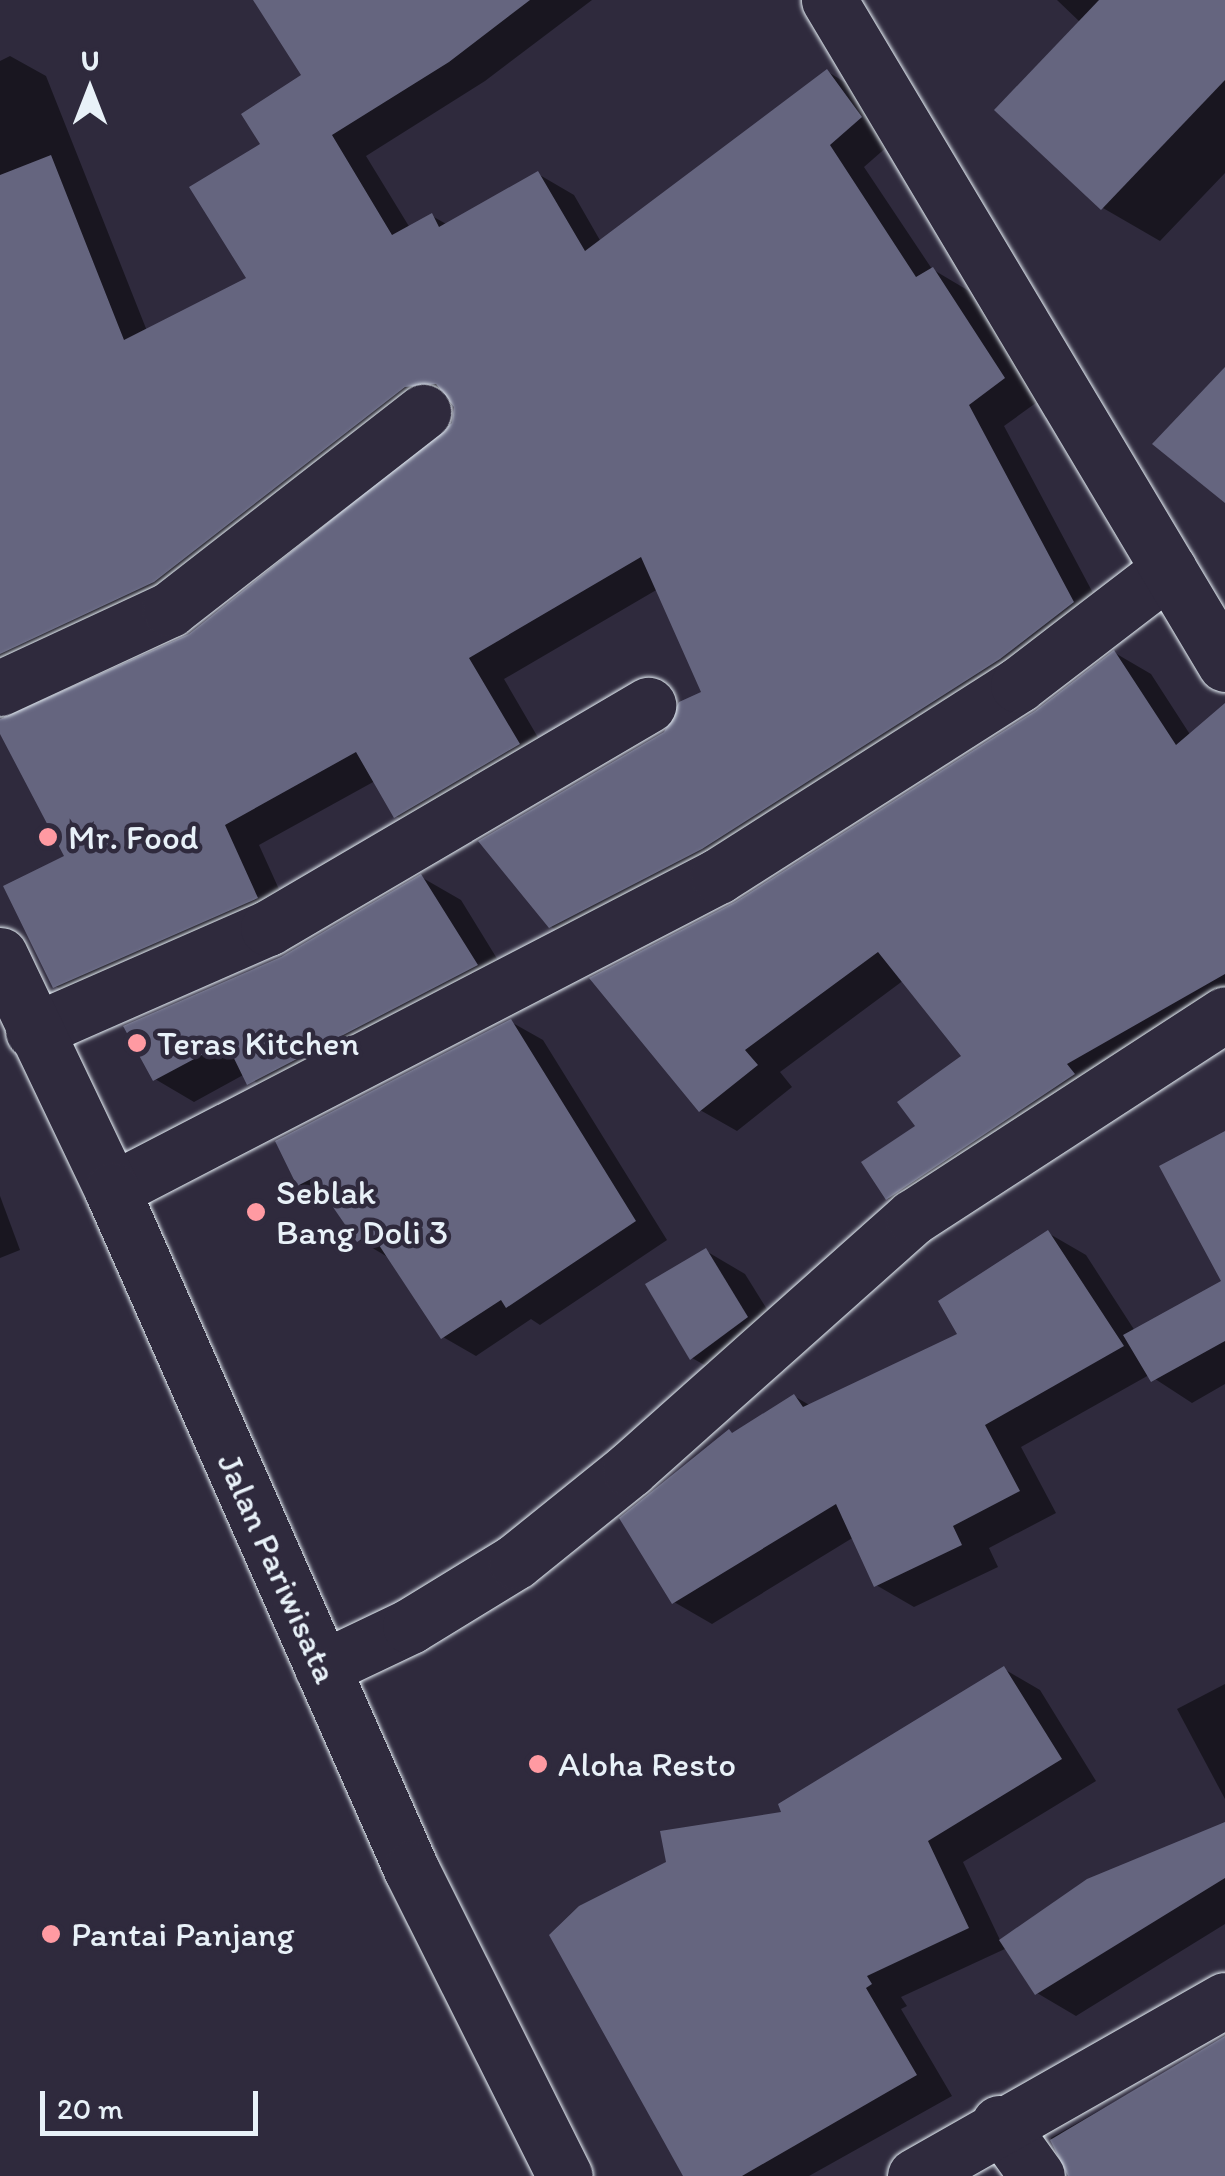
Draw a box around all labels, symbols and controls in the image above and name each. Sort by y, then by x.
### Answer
north arrow [40,40,140,140]
text: U [81,43,99,77]
place label: Mr. Food [68,816,198,858]
marker: Mr. Food [37,826,59,848]
place label: Teras Kitchen [157,1022,360,1064]
marker: Teras Kitchen [126,1032,148,1054]
place label: Seblak Bang Doli 3 [276,1171,449,1253]
marker: Seblak Bang Doli 3 [245,1201,267,1223]
street label: Jalan Pariwisata [209,1448,347,1688]
place label: Aloha Resto [558,1743,735,1785]
marker: Aloha Resto [527,1753,549,1775]
place label: Pantai Panjang [71,1913,295,1955]
marker: Pantai Panjang [40,1923,62,1945]
scale bar [45,2071,262,2133]
text: 20 m [57,2090,123,2127]

